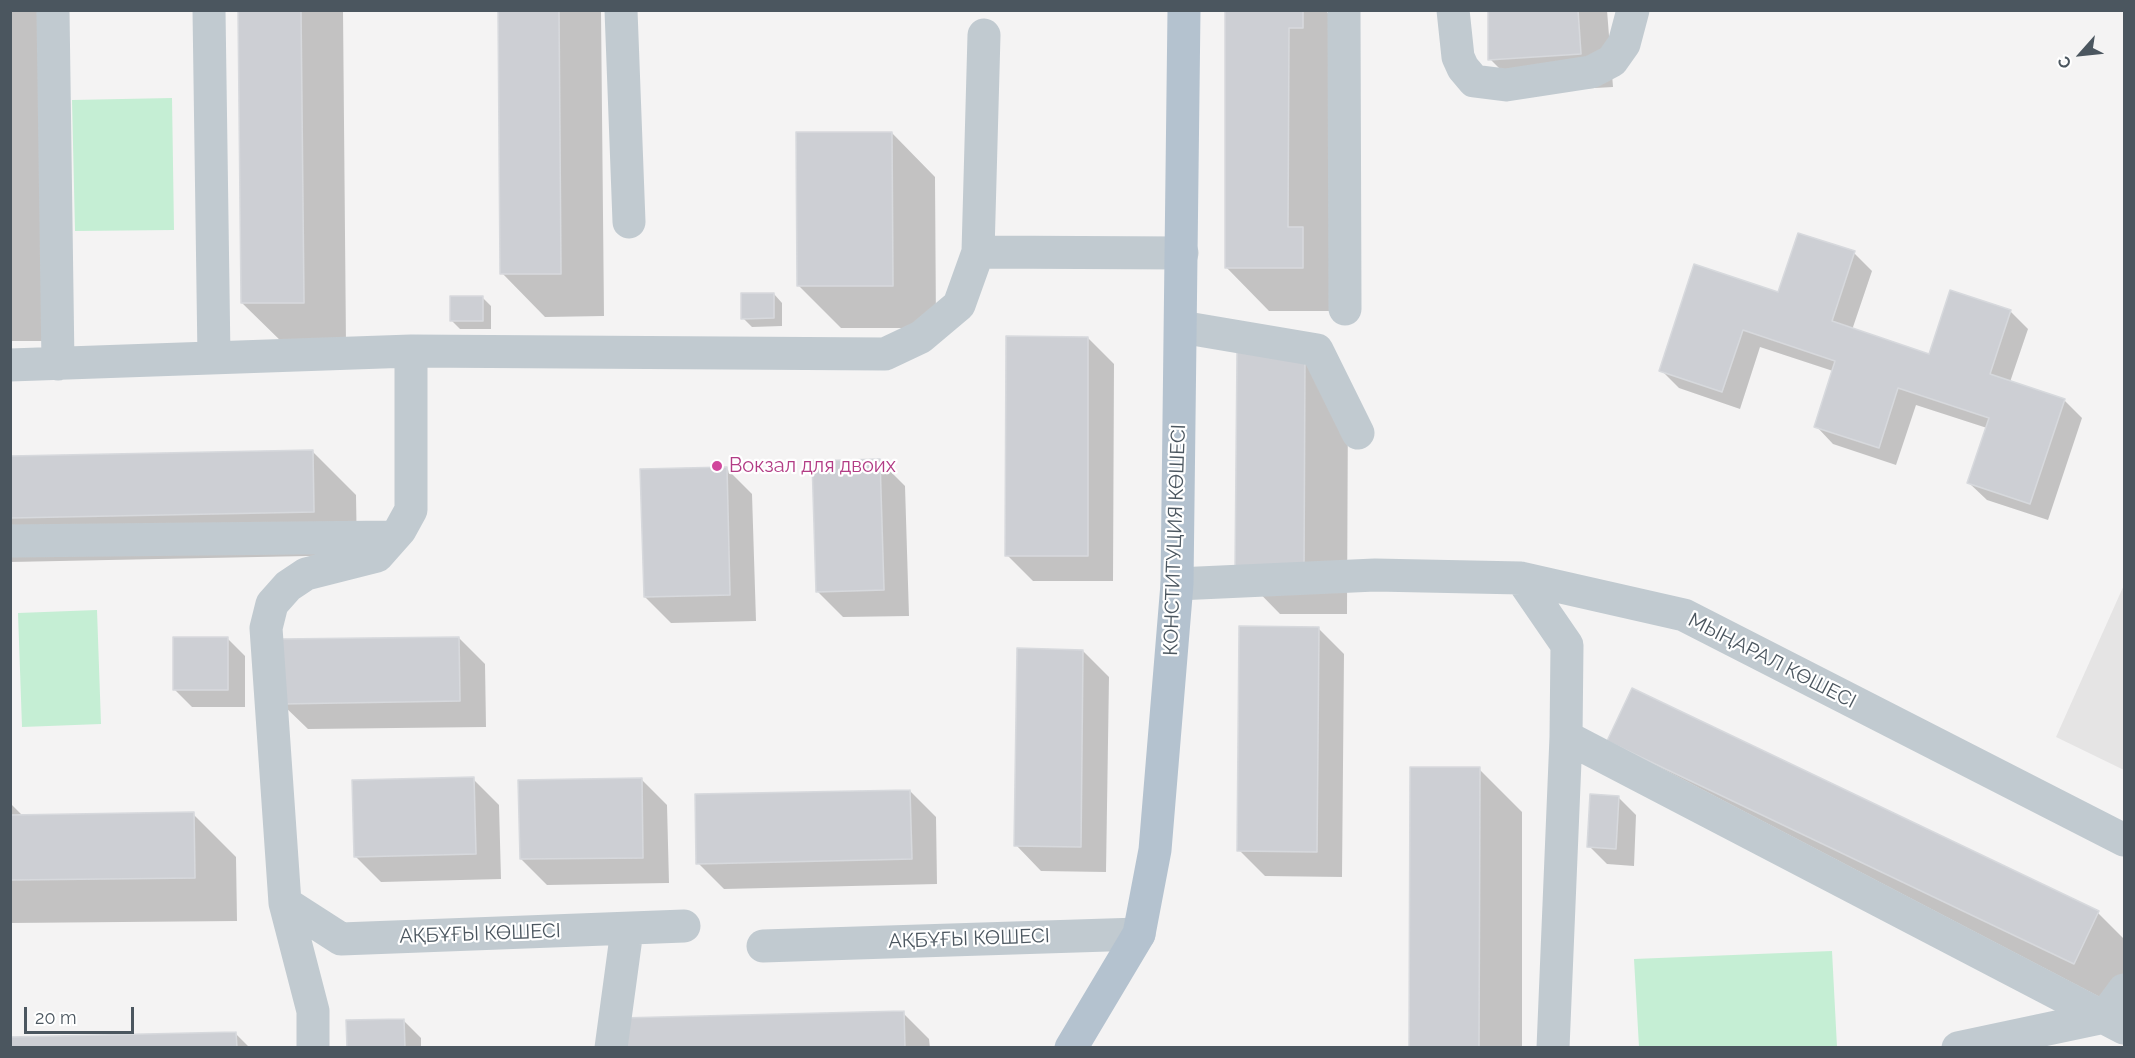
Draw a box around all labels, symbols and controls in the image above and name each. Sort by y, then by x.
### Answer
north arrow [2051,24,2111,84]
text: С [2054,53,2075,72]
street label: КОНСТИТУЦИЯ КӨШЕСІ [1159,424,1191,656]
place label: Вокзал для двоих [729,454,896,478]
marker: Вокзал для двоих [710,459,724,473]
street label: МЫҢАРАЛ КӨШЕСІ [1684,608,1860,714]
street label: АҚБҰҒЫ КӨШЕСІ [399,919,561,949]
street label: АҚБҰҒЫ КӨШЕСІ [888,924,1050,954]
scale bar [27,995,136,1033]
text: 20 m [35,1007,77,1028]

